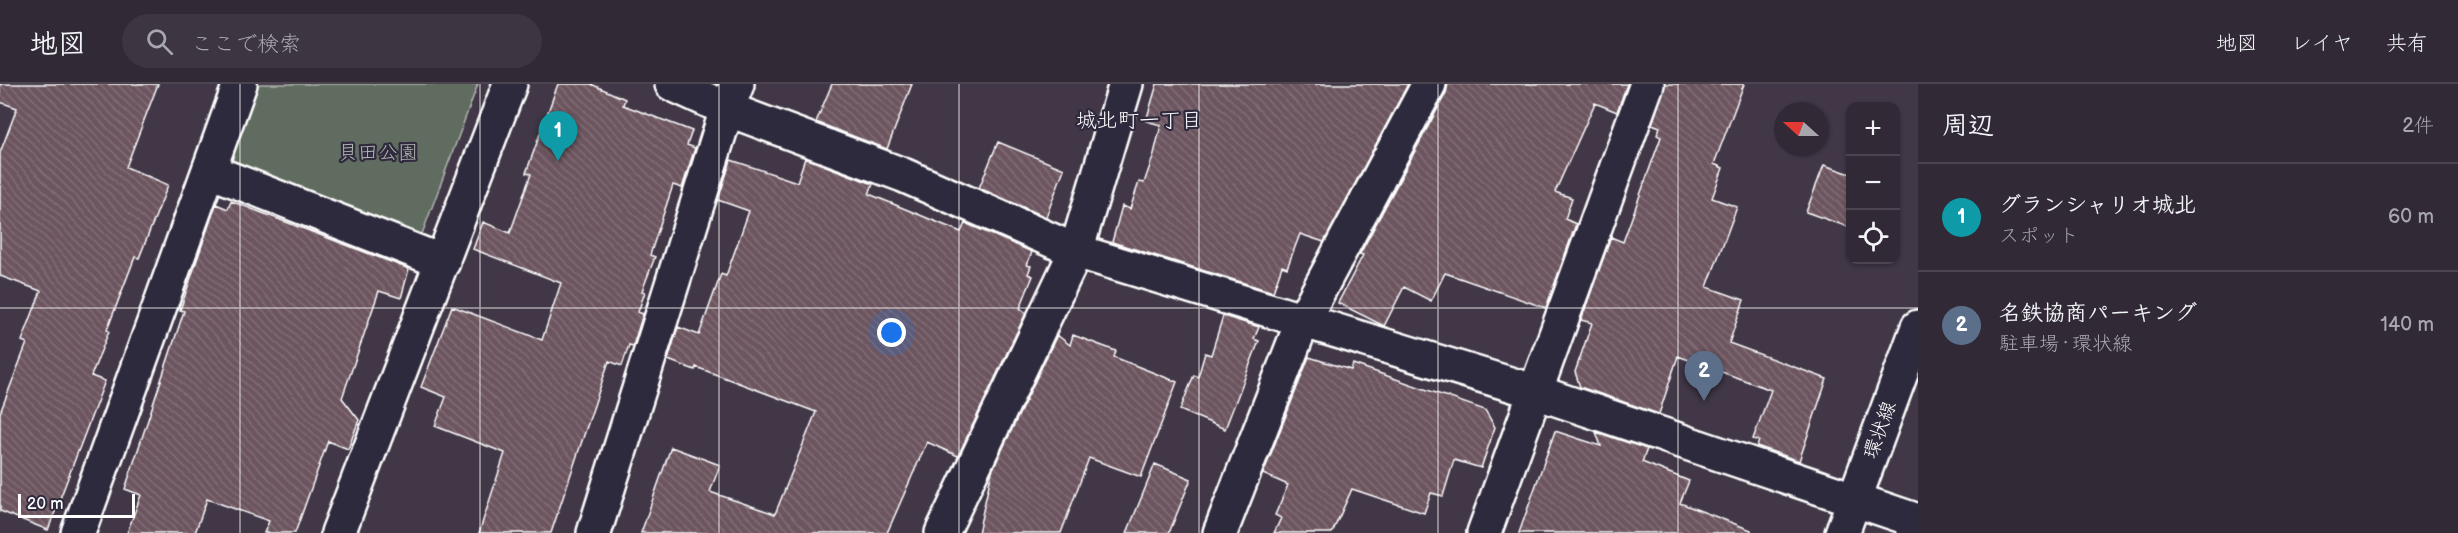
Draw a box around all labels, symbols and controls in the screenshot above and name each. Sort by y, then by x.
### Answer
search box [122,14,542,68]
icon: search [143,25,176,58]
text: 地図 [30,28,86,61]
text: ここで検索 [191,31,301,58]
text: 地図 [2216,31,2258,56]
text: レイヤ [2291,31,2353,56]
text: 共有 [2386,31,2428,56]
north arrow [1774,102,1828,156]
map controls [1846,102,1900,264]
button: + [1846,102,1900,156]
district label: 城北町一丁目 [1076,108,1202,133]
text: 周辺 [1942,111,1994,142]
pin: 1 [538,112,578,161]
text: 2件 [2402,114,2434,138]
park label: 貝田公園 [338,141,418,165]
button: − [1846,156,1900,210]
text: グランシャリオ城北 [1999,192,2196,219]
text: 1 [1957,205,1966,229]
text: 60 m [2388,205,2434,229]
button: locate [1846,210,1900,264]
text: スポット [1999,224,2079,248]
text: 名鉄協商パーキング [1999,300,2197,327]
text: 2 [1956,313,1967,337]
text: 140 m [2380,313,2434,337]
your location [877,318,906,347]
text: 駐車場 · 環状線 [1999,332,2132,356]
pin: 2 [1684,352,1724,401]
street label: 環状線 [1858,398,1902,462]
scale bar [18,491,135,518]
text: 20 m [27,495,63,514]

